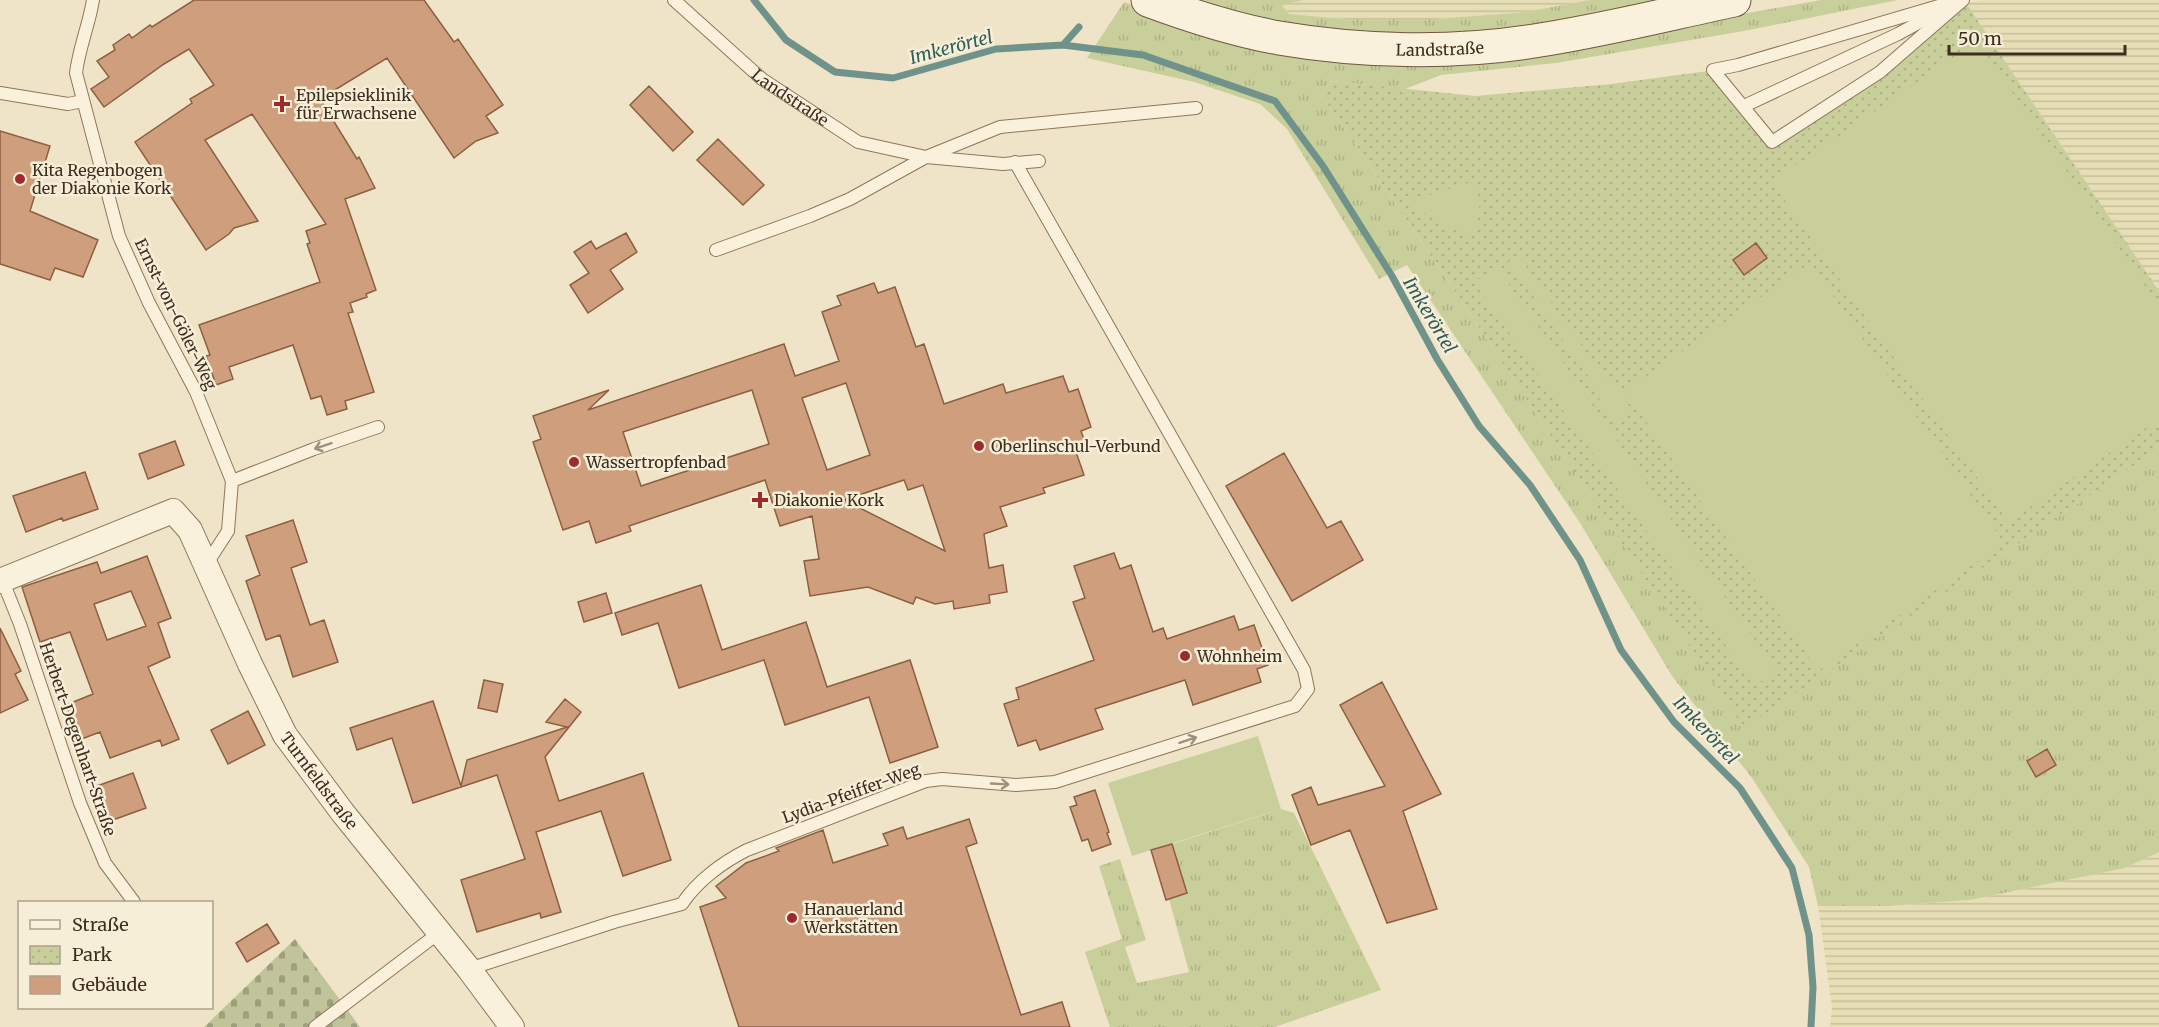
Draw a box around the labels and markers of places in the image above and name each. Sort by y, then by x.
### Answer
place label: Epilepsieklinik für Erwachsene [296,85,417,123]
marker: Epilepsieklinik für Erwachsene [273,95,291,113]
place label: Kita Regenbogen der Diakonie Kork [32,160,172,198]
marker: Kita Regenbogen der Diakonie Kork [13,172,27,186]
place label: Oberlinschul-Verbund [991,436,1161,456]
marker: Oberlinschul-Verbund [972,439,986,453]
place label: Wassertropfenbad [585,452,726,472]
marker: Wassertropfenbad [567,455,581,469]
place label: Diakonie Kork [774,490,885,510]
marker: Diakonie Kork [751,491,769,509]
place label: Wohnheim [1196,646,1282,666]
marker: Wohnheim [1178,649,1192,663]
place label: Hanauerland Werkstätten [803,899,904,937]
marker: Hanauerland Werkstätten [785,911,799,925]

